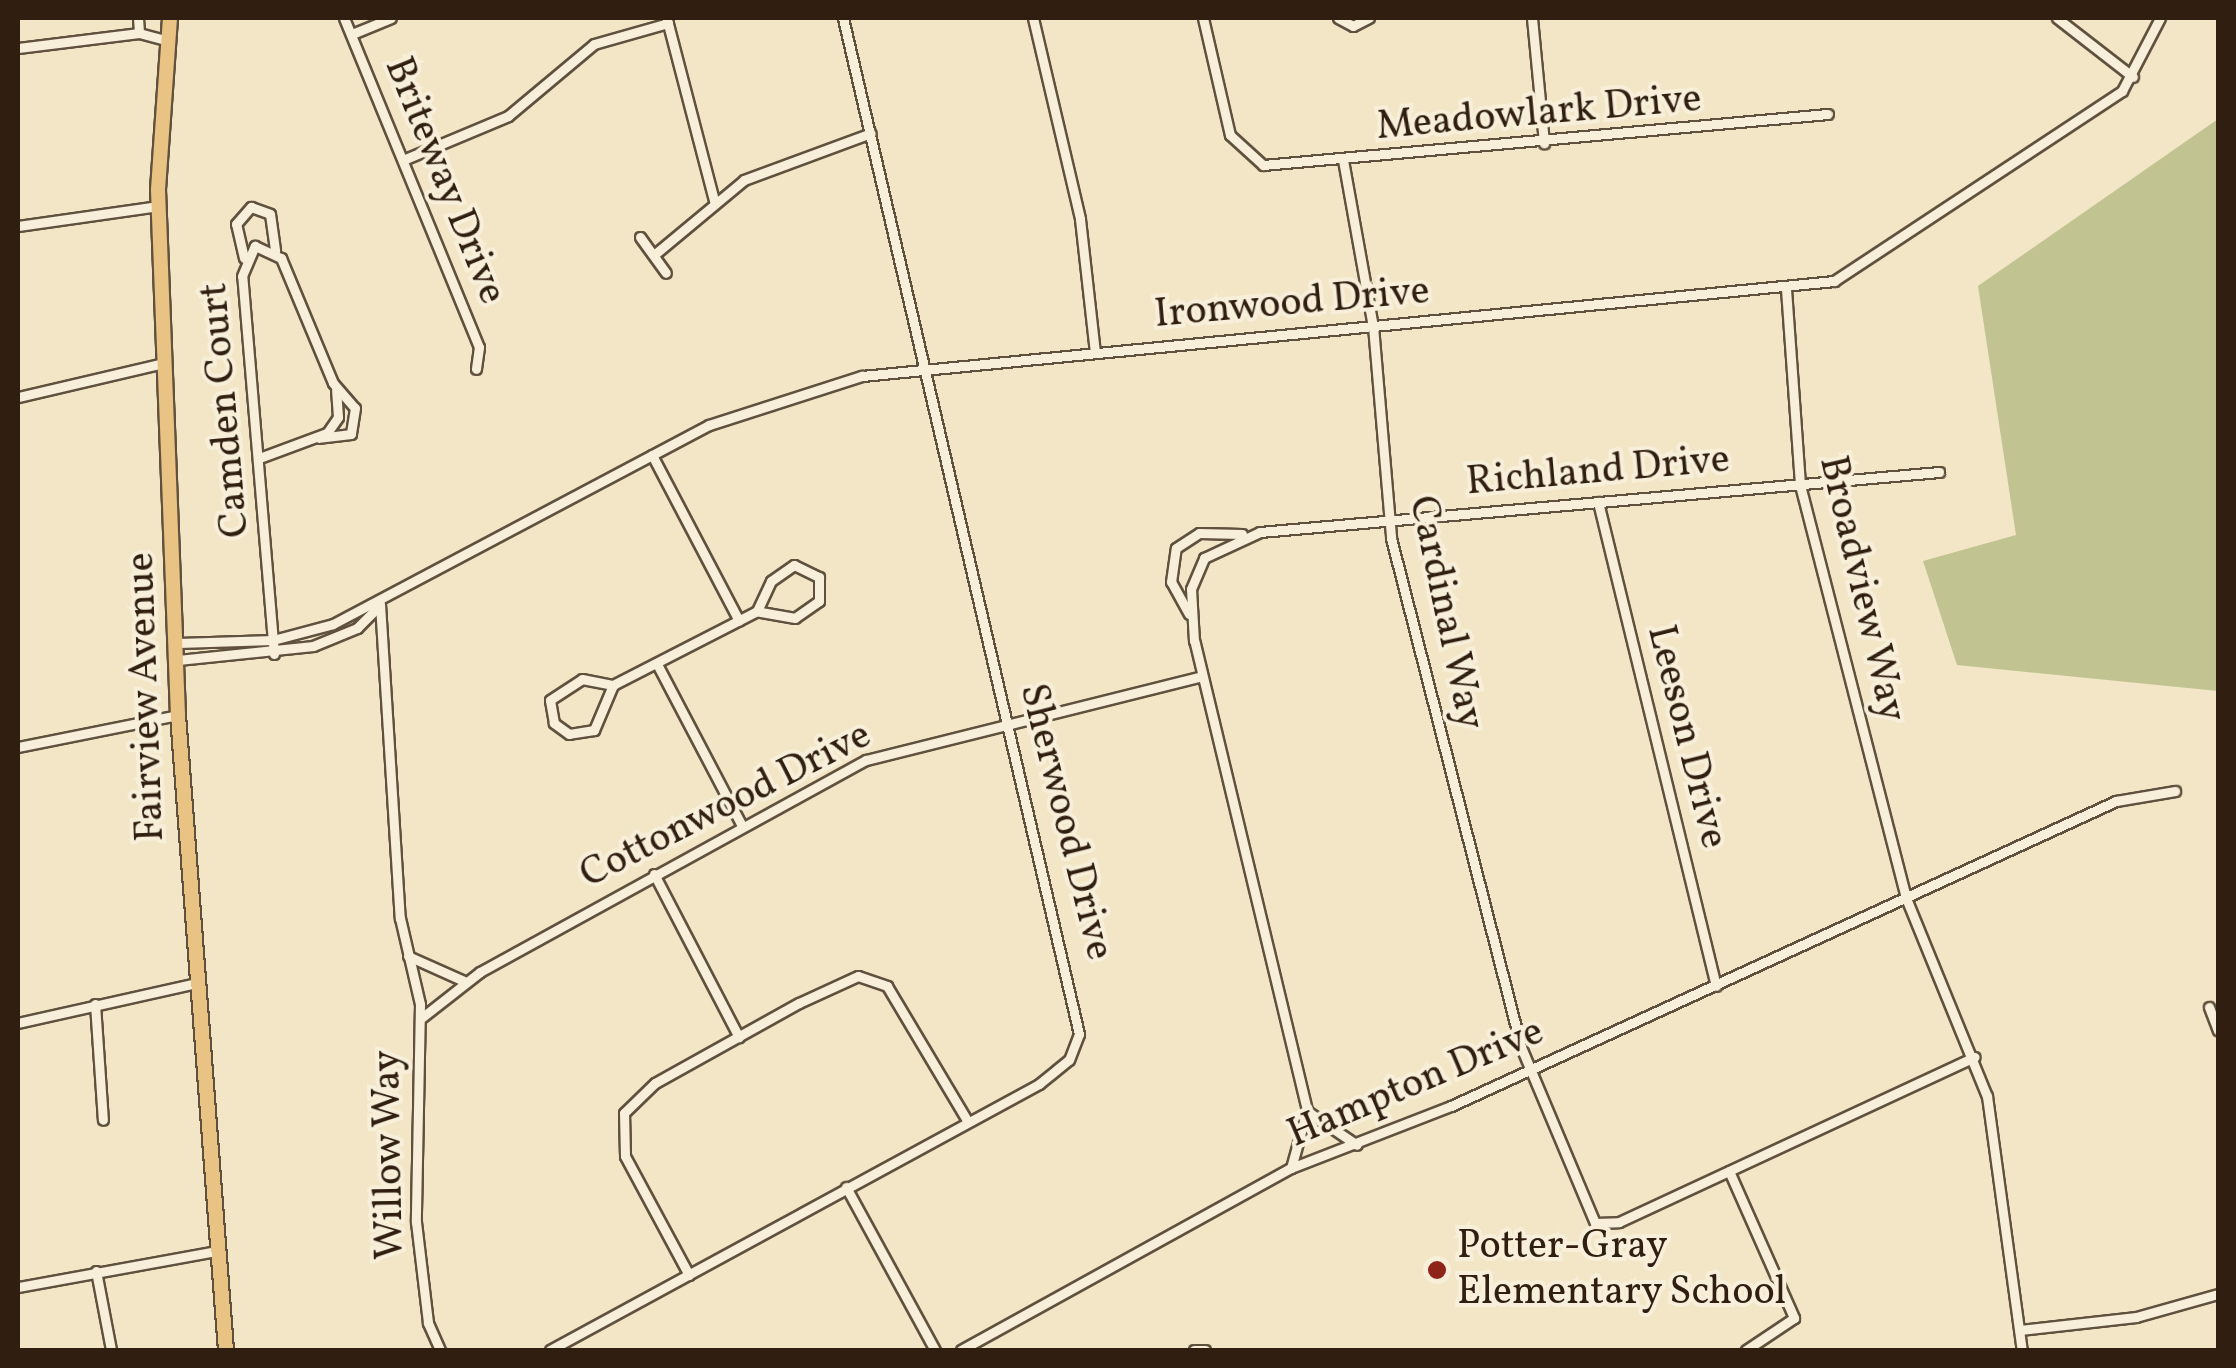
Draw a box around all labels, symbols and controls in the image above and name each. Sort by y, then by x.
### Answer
street label: Briteway Drive [373,50,515,312]
street label: Meadowlark Drive [1375,76,1703,152]
street label: Ironwood Drive [1153,268,1431,340]
street label: Camden Court [191,281,261,539]
street label: Richland Drive [1464,437,1732,507]
street label: Broadview Way [1807,450,1915,728]
street label: Cardinal Way [1397,491,1493,735]
street label: Fairview Avenue [118,551,176,843]
street label: Leeson Drive [1635,620,1737,854]
street label: Sherwood Drive [1007,679,1123,965]
street label: Cottonwood Drive [573,712,879,900]
street label: Hampton Drive [1281,1009,1551,1159]
street label: Willow Way [364,1048,416,1262]
place label: Potter-Gray Elementary School [1457,1223,1787,1317]
marker: Potter-Gray Elementary School [1426,1259,1448,1281]

